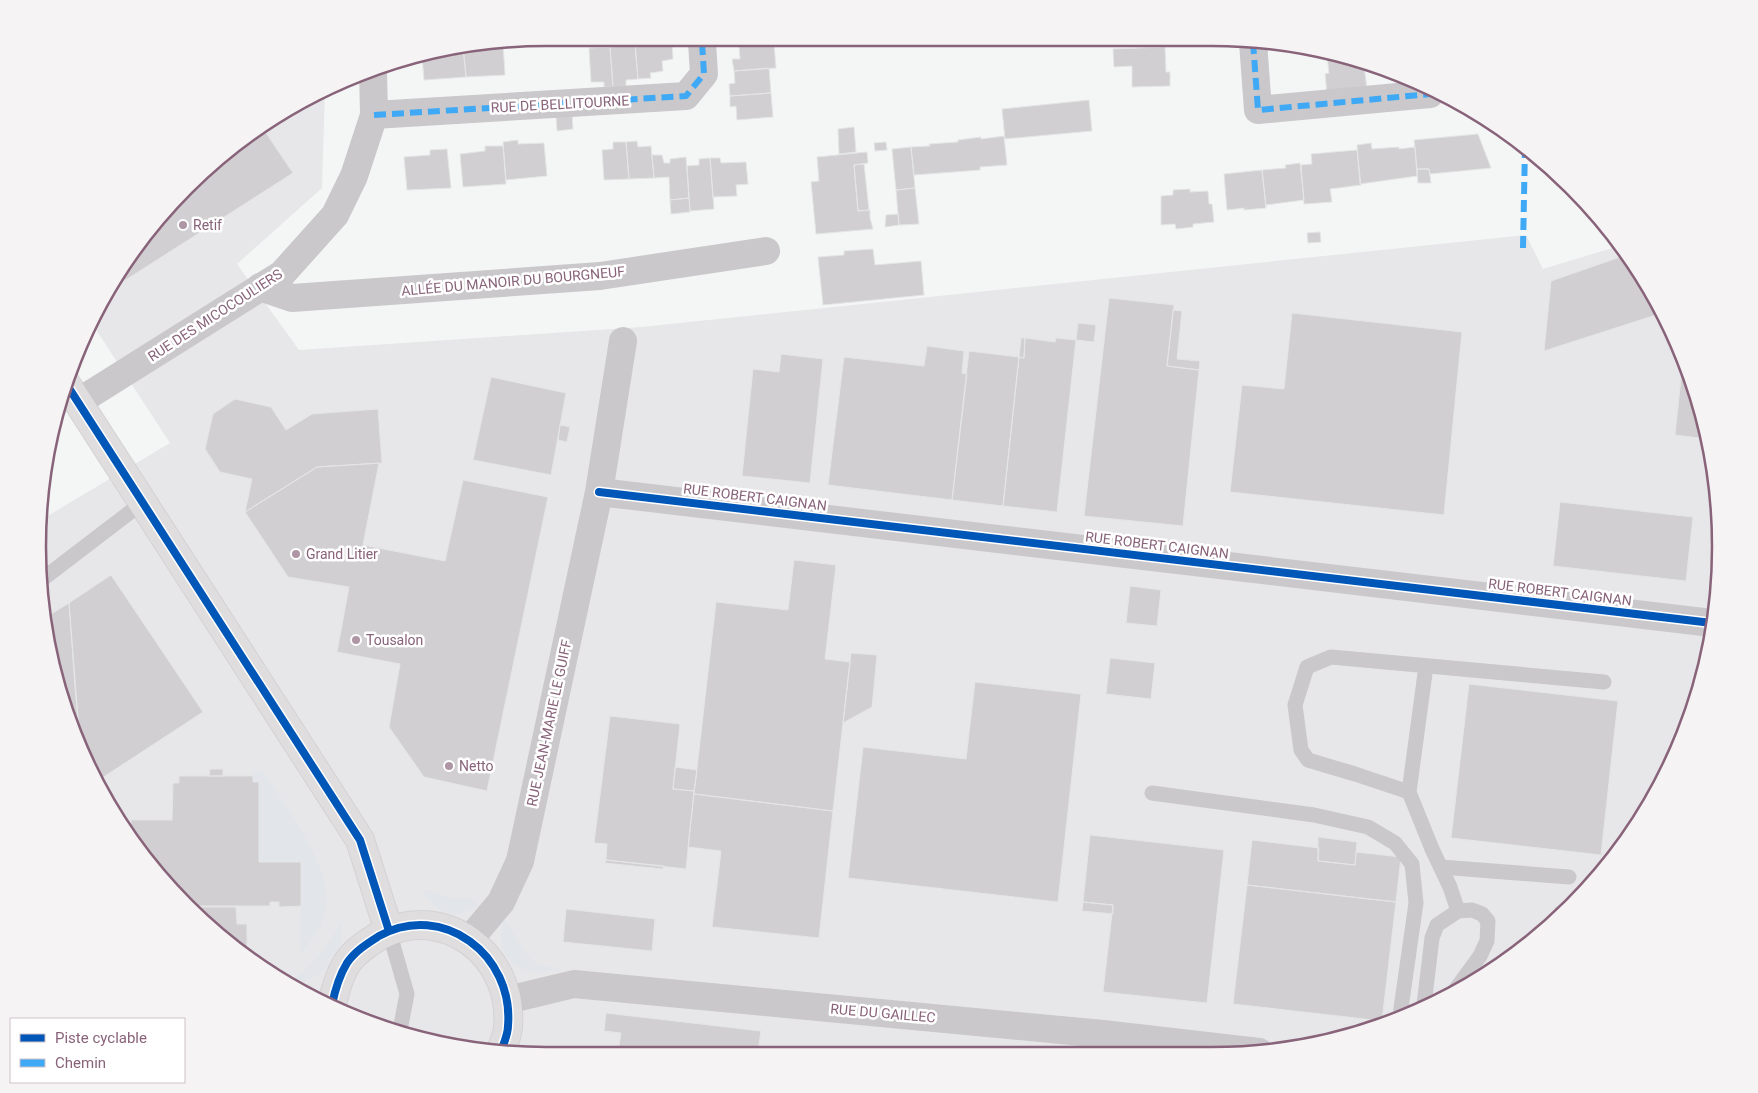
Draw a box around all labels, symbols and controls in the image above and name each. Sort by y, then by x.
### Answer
street label: RUE DE BELLITOURNE [490,92,630,116]
place label: Retif [193,217,222,233]
marker: Retif [177,219,189,231]
street label: ALLÉE DU MANOIR DU BOURGNEUF [400,262,626,299]
street label: RUE DES MICOCOULIERS [145,266,285,364]
street label: RUE ROBERT CAIGNAN [682,480,828,514]
street label: RUE ROBERT CAIGNAN [1084,528,1230,562]
place label: Grand Litier [306,546,378,562]
marker: Grand Litier [290,548,302,560]
street label: RUE ROBERT CAIGNAN [1487,575,1633,609]
place label: Tousalon [366,632,423,648]
marker: Tousalon [350,634,362,646]
street label: RUE JEAN-MARIE LE GUIFF [523,638,575,808]
place label: Netto [459,758,493,774]
marker: Netto [443,760,455,772]
street label: RUE DU GAILLEC [830,1000,936,1026]
legend [10,1018,185,1083]
text: Piste cyclable [55,1029,147,1047]
text: Chemin [55,1054,106,1072]

